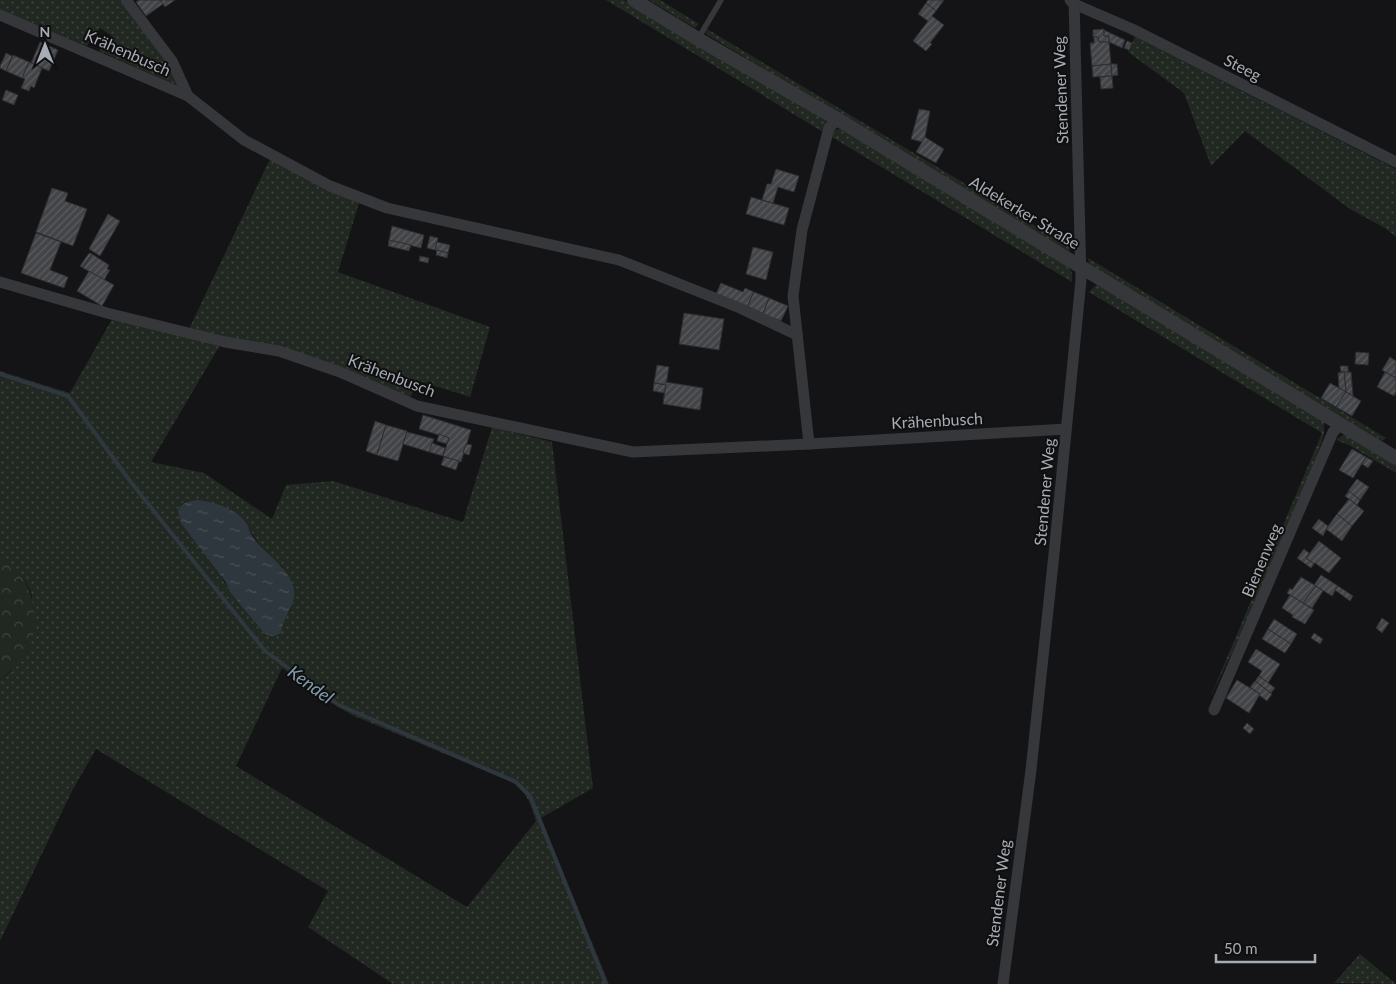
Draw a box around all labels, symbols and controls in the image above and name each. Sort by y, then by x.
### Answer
north arrow [20,20,70,70]
text: N [40,23,50,40]
street label: Krähenbusch [82,25,174,79]
street label: Stendener Weg [1049,36,1071,144]
street label: Steeg [1221,50,1265,84]
street label: Aldekerker Straße [967,172,1083,252]
street label: Krähenbusch [346,350,438,400]
street label: Krähenbusch [891,408,983,432]
street label: Stendener Weg [1030,437,1058,547]
street label: Bienenweg [1237,520,1285,600]
water label: Kendel [284,660,338,708]
street label: Stendener Weg [982,838,1014,948]
scale bar [1216,932,1315,964]
text: 50 m [1224,939,1258,957]

